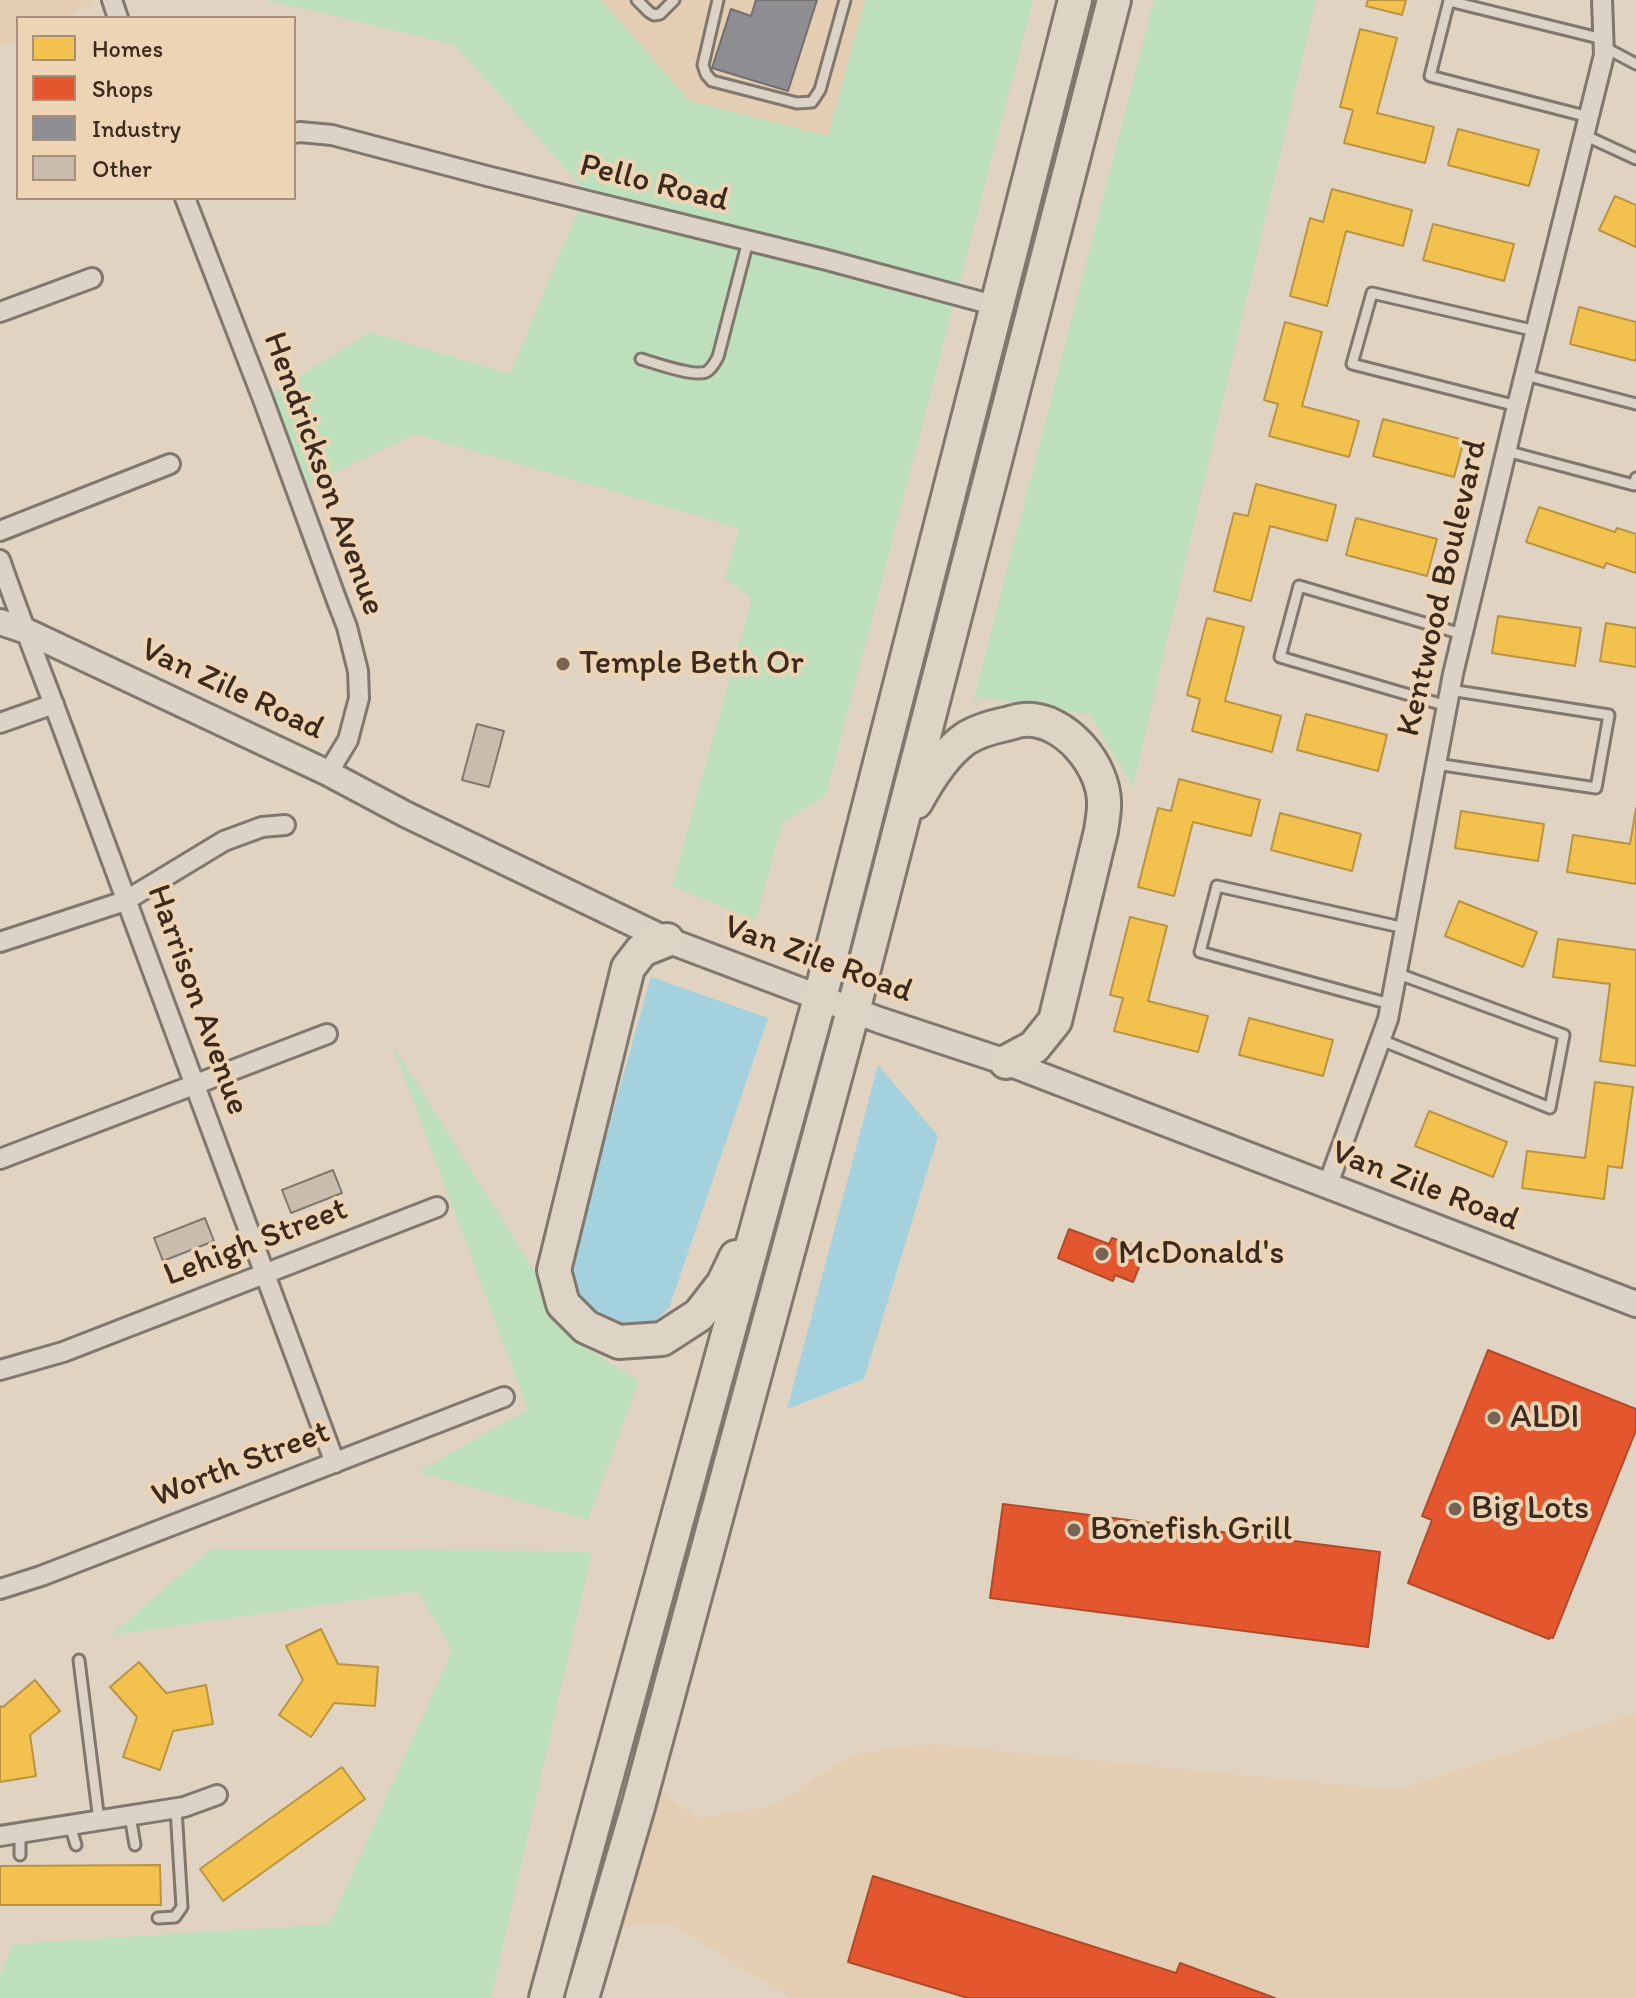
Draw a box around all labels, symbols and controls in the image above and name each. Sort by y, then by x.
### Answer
legend [16,16,296,200]
text: Homes [92,34,163,63]
text: Shops [92,74,153,103]
text: Industry [92,114,181,143]
street label: Pello Road [575,146,733,222]
text: Other [92,154,152,183]
street label: Hendrickson Avenue [253,327,393,621]
street label: Kentwood Boulevard [1389,436,1497,740]
street label: Van Zile Road [134,630,330,750]
place label: Temple Beth Or [579,644,804,684]
marker: Temple Beth Or [554,655,572,673]
street label: Harrison Avenue [136,879,258,1121]
street label: Van Zile Road [718,907,918,1013]
street label: Van Zile Road [1325,1132,1525,1242]
street label: Lehigh Street [158,1189,354,1297]
place label: McDonald's [1118,1234,1284,1274]
marker: McDonald's [1093,1245,1111,1263]
place label: ALDI [1510,1398,1579,1438]
marker: ALDI [1485,1409,1503,1427]
street label: Worth Street [146,1412,336,1518]
place label: Big Lots [1471,1489,1589,1529]
marker: Big Lots [1446,1500,1464,1518]
place label: Bonefish Grill [1090,1510,1292,1550]
marker: Bonefish Grill [1065,1521,1083,1539]

